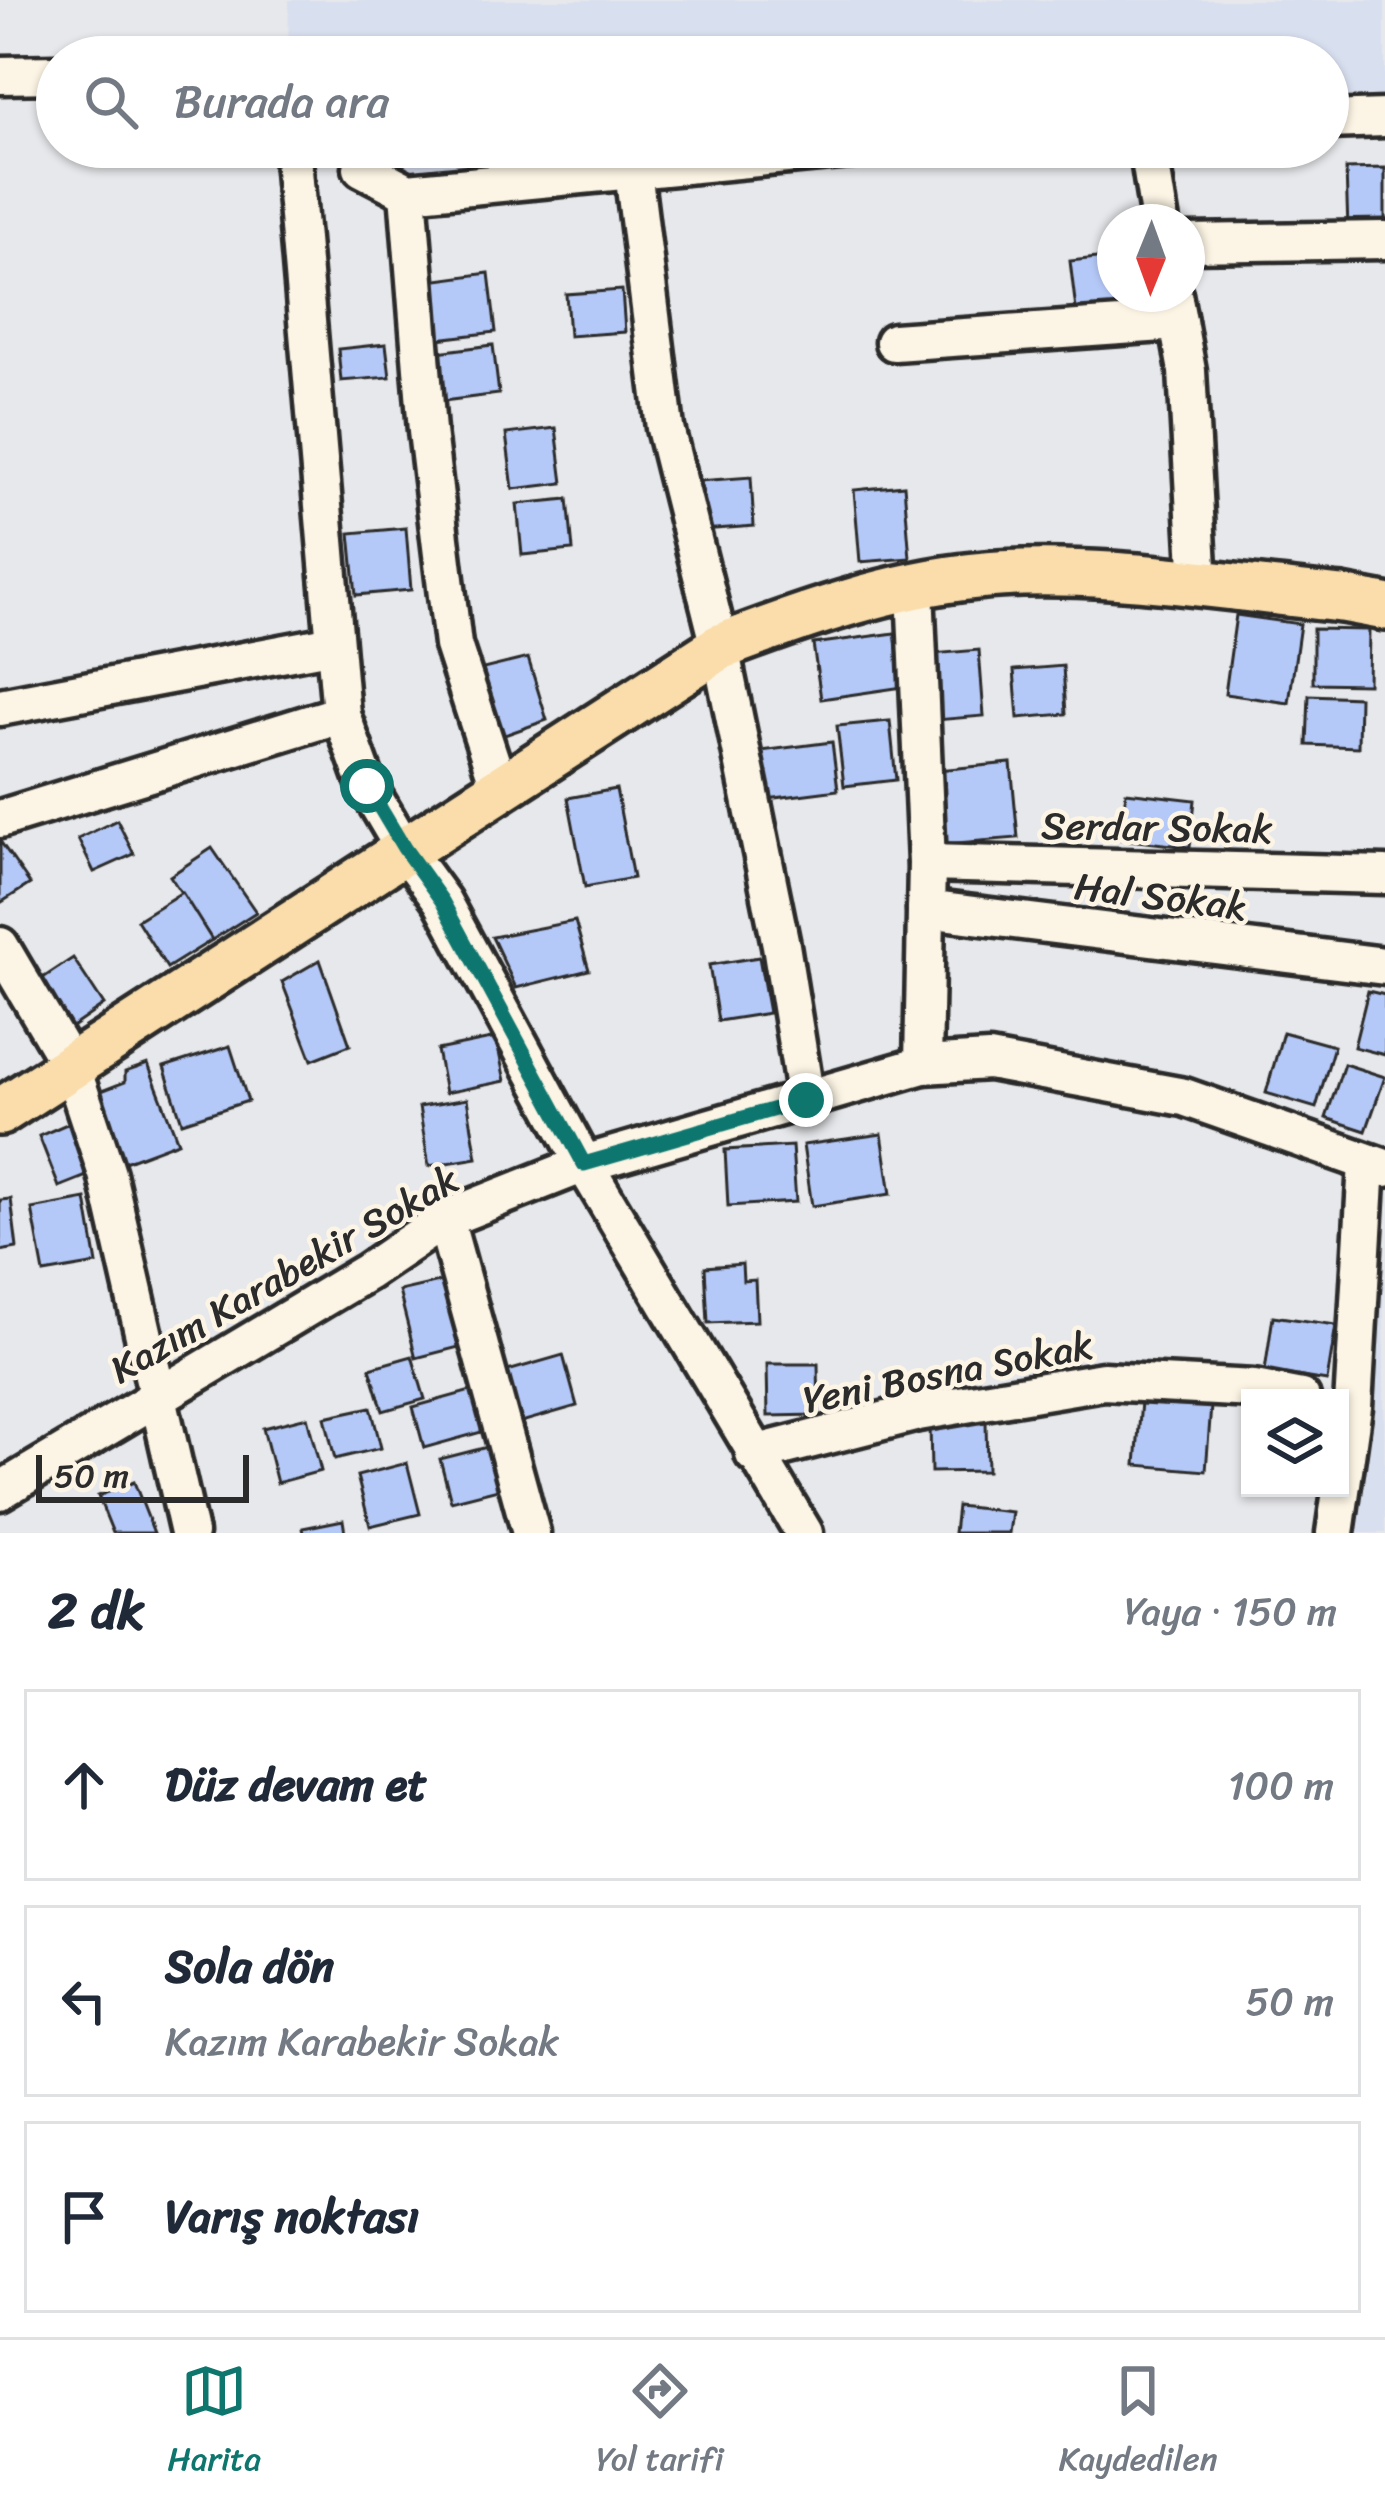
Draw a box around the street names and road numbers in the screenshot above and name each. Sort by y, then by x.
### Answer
street label: Serdar Sokak [1041,790,1274,864]
street label: Hal Sokak [1071,851,1251,941]
street label: Kazım Karabekir Sokak [96,1145,472,1402]
street label: Yeni Bosna Sokak [797,1310,1099,1434]

